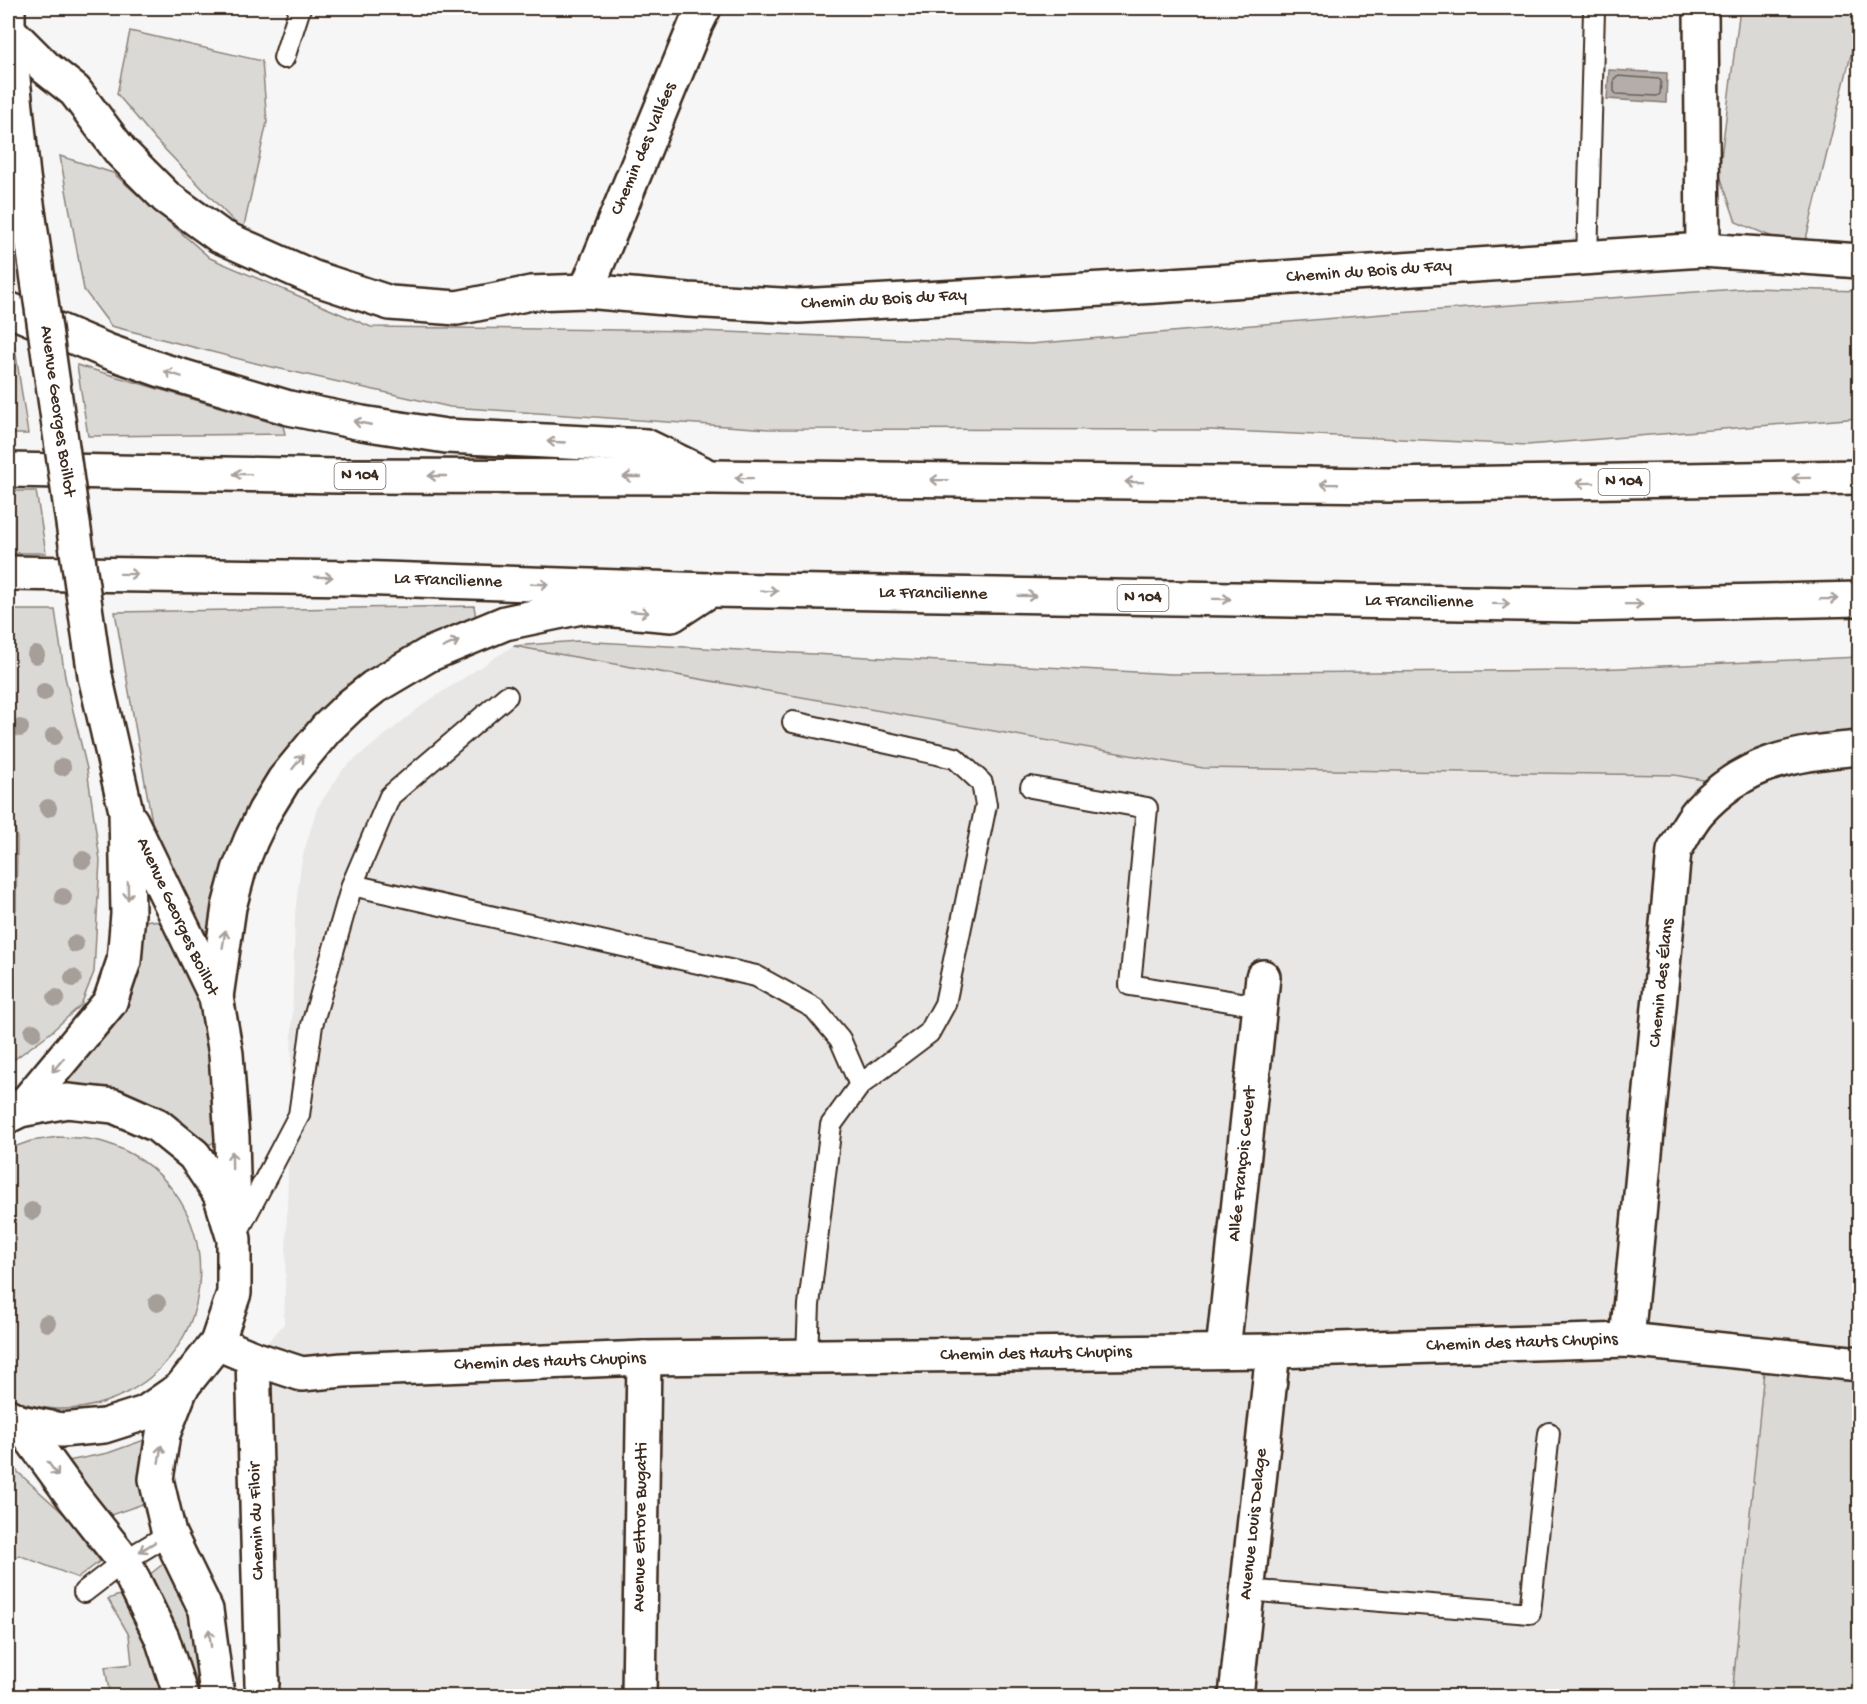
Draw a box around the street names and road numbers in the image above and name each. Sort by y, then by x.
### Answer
street label: Chemin des Vallées [607,78,682,218]
street label: Chemin du Bois du Fay [1285,256,1453,288]
street label: Chemin du Bois du Fay [800,285,968,315]
street label: Avenue Georges Boillot [35,324,80,499]
road number: N 104 [334,463,386,489]
road number: N 104 [1598,469,1650,495]
street label: La Francilienne [393,569,503,593]
street label: La Francilienne [879,583,988,605]
road number: N 104 [1118,585,1168,611]
street label: La Francilienne [1365,591,1474,613]
street label: Avenue Georges Boillot [131,835,224,1001]
street label: Chemin des Élans [1645,916,1679,1048]
street label: Allée François Cevert [1224,1084,1262,1243]
street label: Chemin des Hauts Chupins [1426,1329,1620,1357]
street label: Chemin des Hauts Chupins [940,1342,1133,1366]
street label: Chemin des Hauts Chupins [454,1348,648,1376]
street label: Avenue Ettore Bugatti [629,1442,653,1612]
street label: Avenue Louis Delage [1236,1447,1272,1601]
street label: Chemin du Filoir [244,1460,270,1580]

